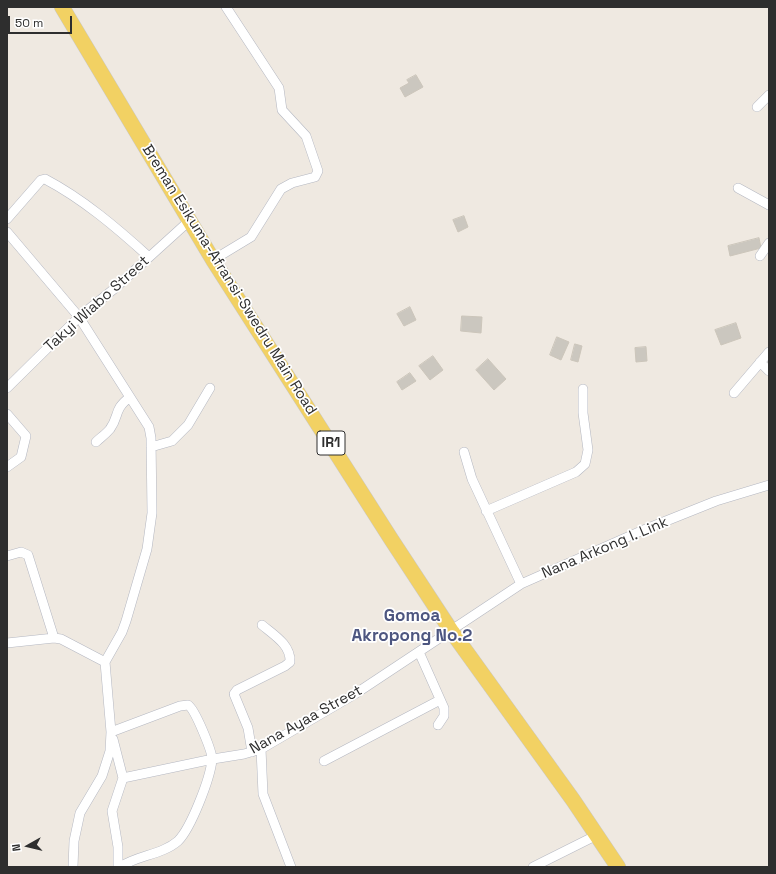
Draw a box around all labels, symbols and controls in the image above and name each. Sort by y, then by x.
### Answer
scale bar [10,8,74,34]
text: 50 m [15,15,43,31]
street label: Breman Esikuma-Afransi-Swedru Main Road [138,142,320,418]
street label: Takyi Wiabo Street [41,252,153,356]
road number: IR1 [317,431,345,455]
street label: Nana Arkong I. Link [539,513,671,583]
district label: Gomoa Akropong No.2 [352,606,472,646]
street label: Nana Ayaa Street [247,682,365,758]
north arrow [8,826,48,866]
text: N [9,843,24,852]

